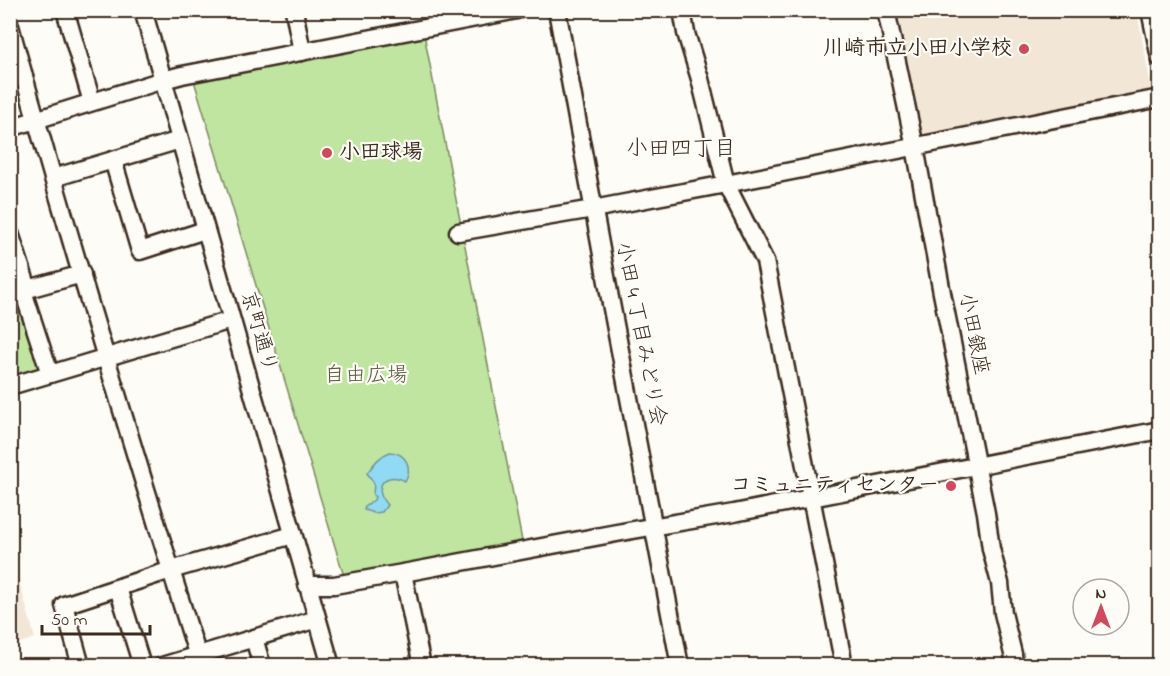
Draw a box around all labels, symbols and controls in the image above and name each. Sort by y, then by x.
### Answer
place label: 川崎市立小田小学校 [823,34,1012,64]
marker: 川崎市立小田小学校 [1017,42,1031,56]
district label: 小田四丁目 [626,134,736,166]
place label: 小田球場 [339,138,423,168]
marker: 小田球場 [320,146,334,160]
street label: 小田 4 丁目みどり会 [607,239,673,429]
street label: 京町通り [232,287,284,377]
street label: 小田銀座 [950,290,996,378]
park label: 自由広場 [324,361,408,391]
place label: コミュニティセンター [730,471,939,501]
marker: コミュニティセンター [944,479,958,493]
north arrow [1071,577,1131,637]
text: N [1096,582,1107,606]
scale bar [42,598,150,636]
text: 50 m [51,608,88,634]

